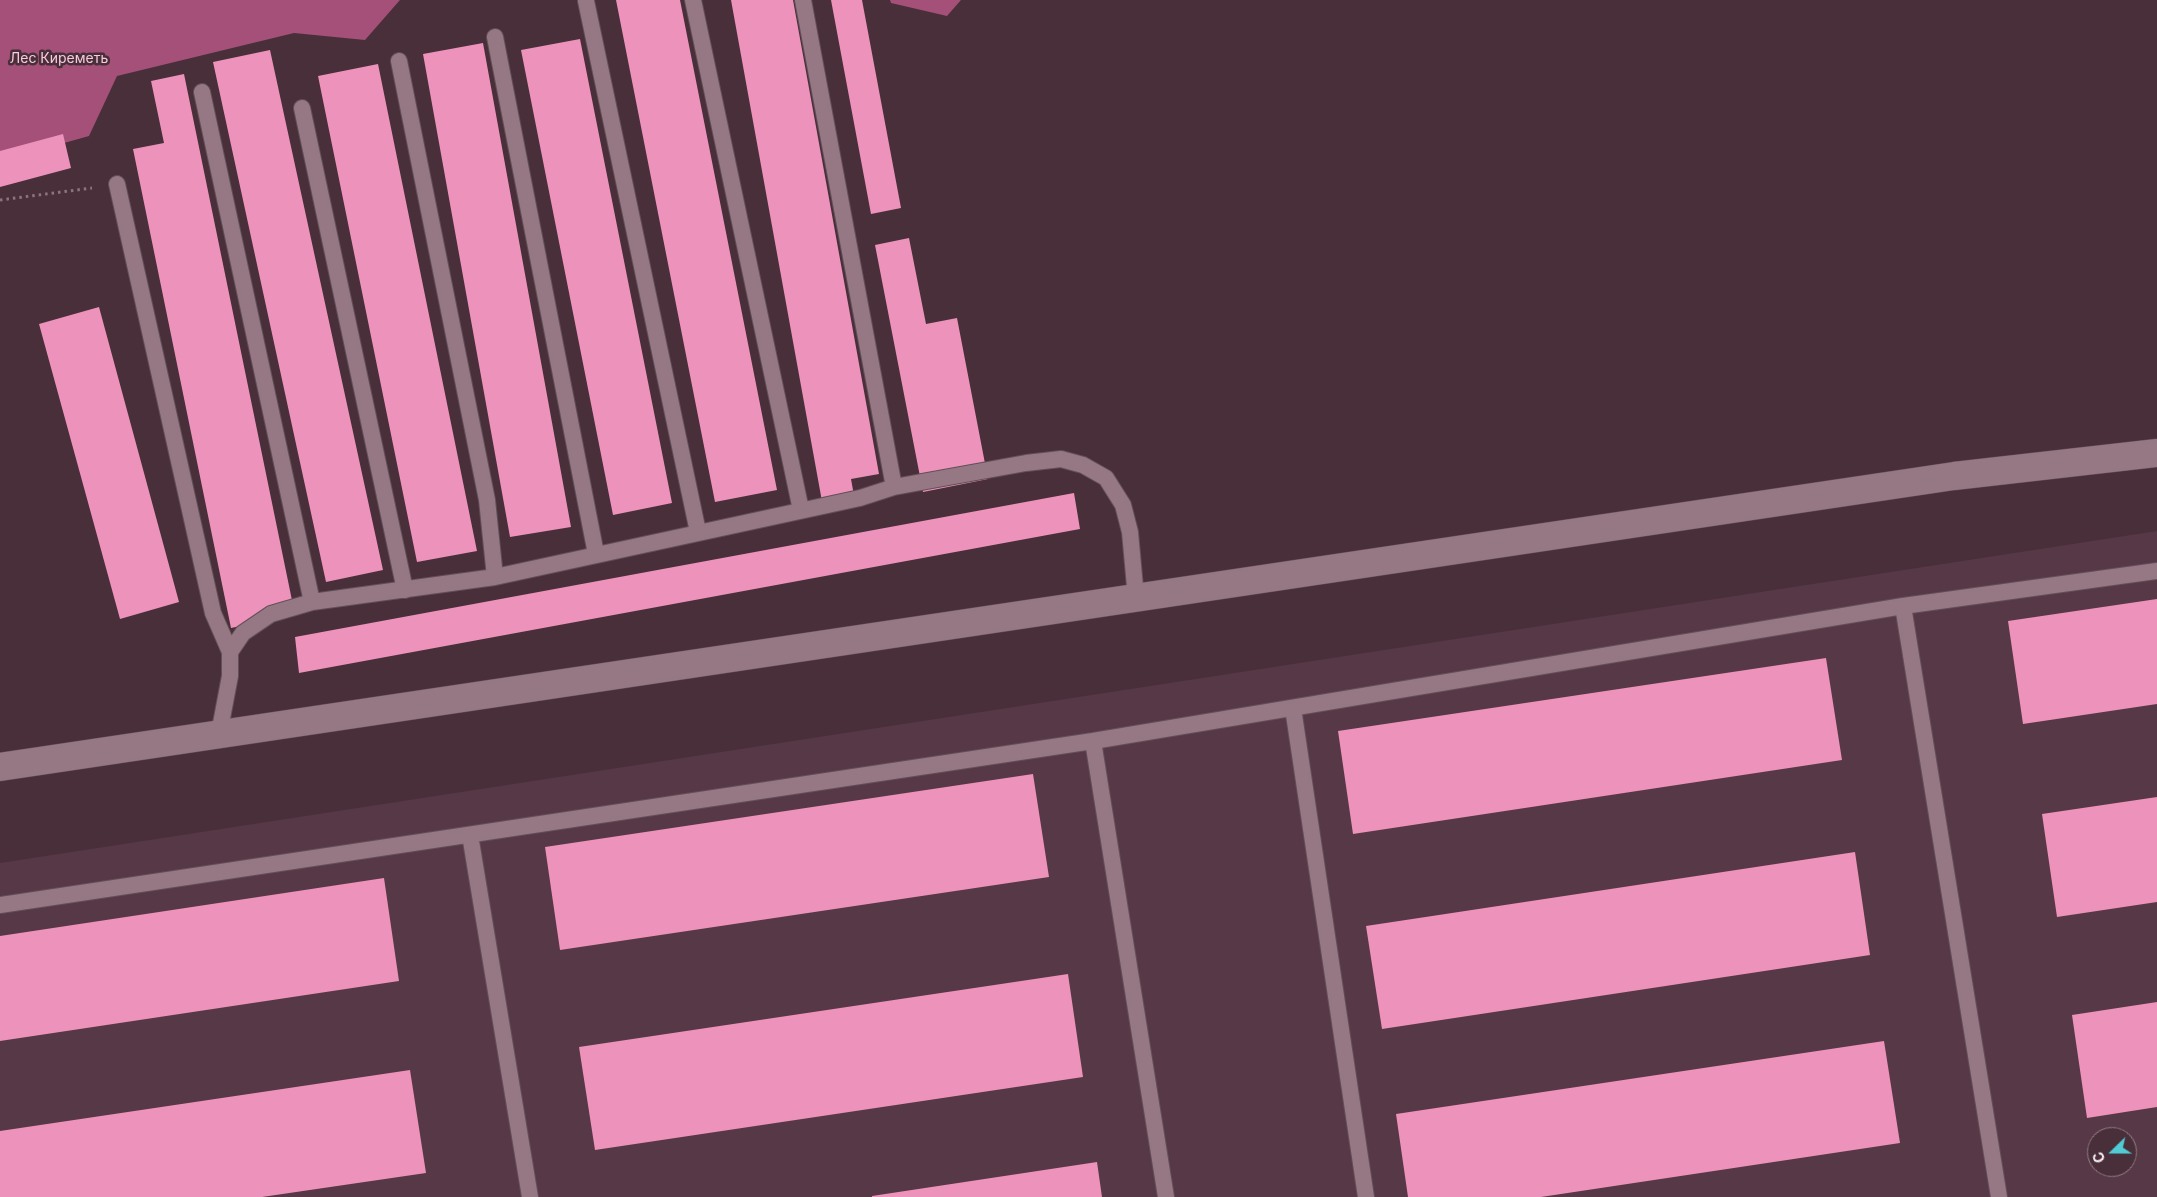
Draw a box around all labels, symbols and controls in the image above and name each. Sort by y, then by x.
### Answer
park label: Лес Киреметь [10,51,108,67]
north arrow [2087,1127,2137,1177]
text: С [2089,1149,2108,1165]

